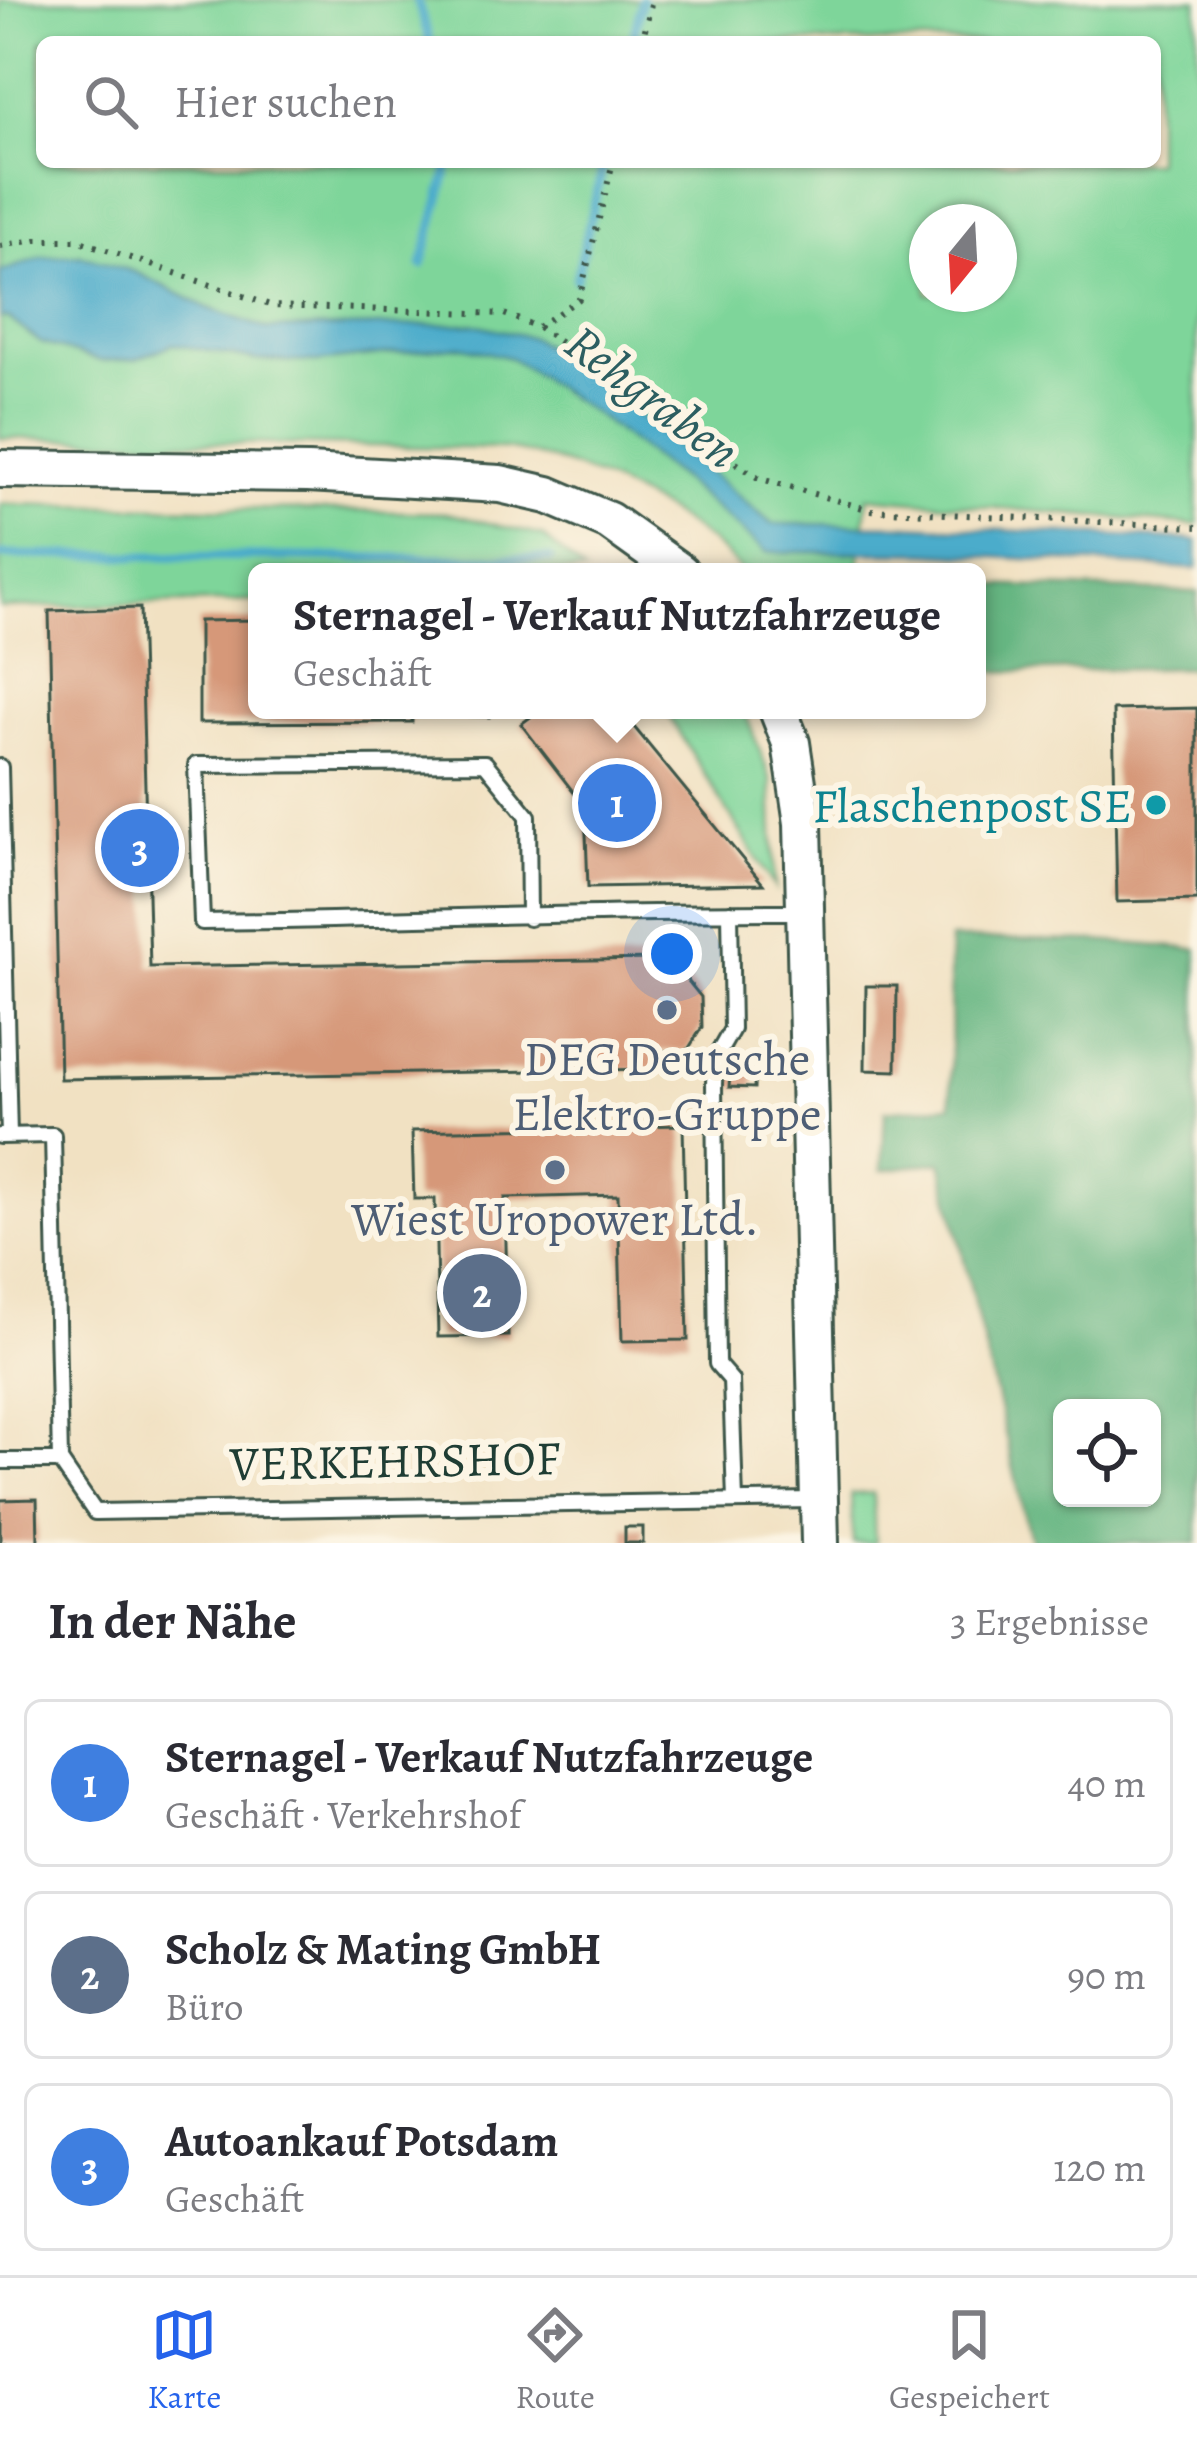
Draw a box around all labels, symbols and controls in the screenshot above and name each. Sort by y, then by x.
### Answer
search box [36,36,1161,168]
icon: search [78,69,144,135]
text: Hier suchen [174,71,397,133]
north arrow [909,204,1017,312]
water label: Rehgraben [551,308,754,485]
popup [248,563,986,719]
text: Sternagel - Verkauf Nutzfahrzeuge [293,584,941,646]
text: Geschäft [293,646,432,699]
pin: 1 [578,758,656,848]
place label: Flaschenpost SE [813,773,1132,839]
marker: Flaschenpost SE [1143,792,1169,818]
pin: 3 [101,803,179,893]
your location [642,924,702,984]
marker: DEG Deutsche Elektro-Gruppe [654,997,680,1023]
place label: DEG Deutsche Elektro-Gruppe [513,1026,821,1147]
marker: Wiest Uropower Ltd. [542,1157,568,1183]
place label: Wiest Uropower Ltd. [350,1186,759,1252]
pin: 2 [443,1248,521,1338]
map controls [1053,1399,1161,1507]
button: locate [1053,1399,1161,1507]
street label: VERKEHRSHOF [228,1425,561,1497]
text: In der Nähe [48,1586,297,1656]
text: 3 Ergebnisse [950,1595,1149,1648]
text: Sternagel - Verkauf Nutzfahrzeuge [165,1726,813,1788]
text: 1 [83,1757,97,1810]
text: 40 m [1067,1757,1146,1810]
text: Geschäft · Verkehrshof [165,1788,521,1841]
text: Scholz & Mating GmbH [165,1918,601,1980]
text: 2 [81,1949,99,2002]
text: 90 m [1067,1949,1146,2002]
text: Büro [165,1980,243,2033]
text: Autoankauf Potsdam [165,2110,559,2172]
text: 3 [82,2141,98,2194]
text: 120 m [1053,2141,1146,2194]
text: Geschäft [165,2172,304,2225]
tab: Karte [147,2302,221,2419]
tab: Route [516,2302,595,2419]
tab: Gespeichert [889,2302,1050,2419]

